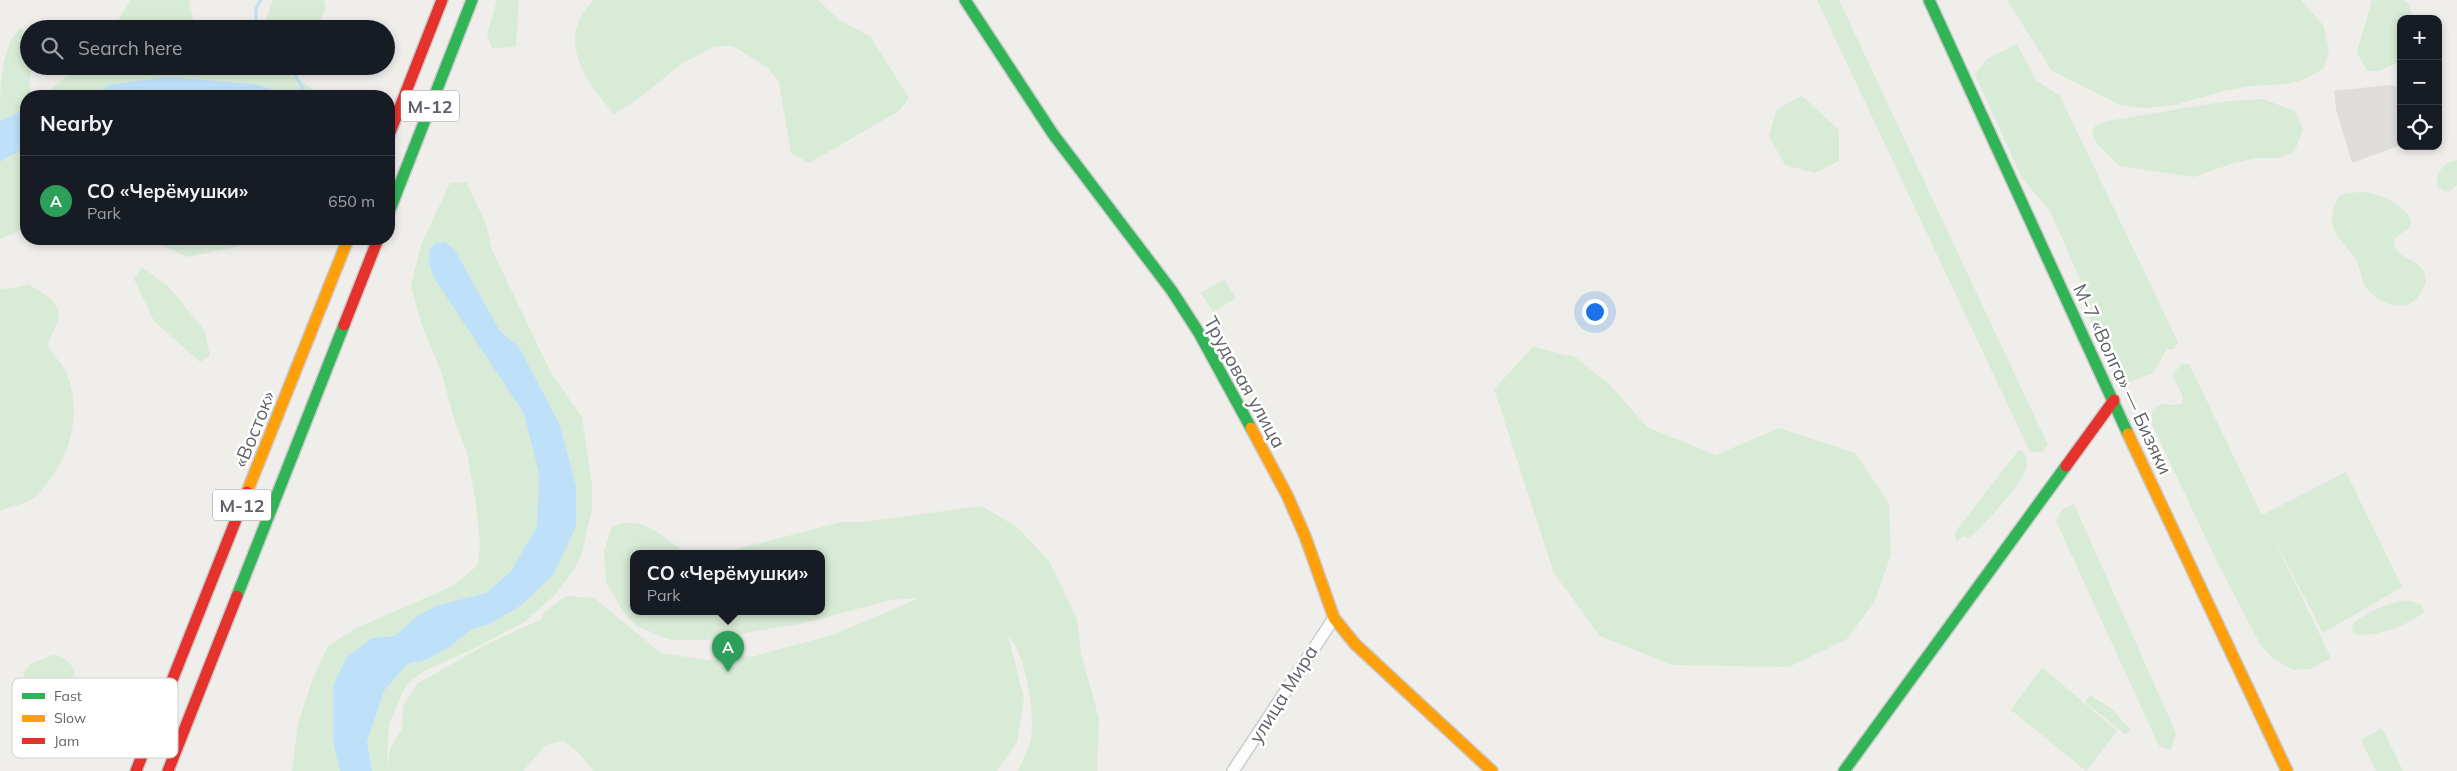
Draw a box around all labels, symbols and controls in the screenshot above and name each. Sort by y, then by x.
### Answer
map controls [2397,15,2442,150]
button: + [2397,15,2442,60]
search box [20,20,395,75]
icon: search [38,34,66,62]
text: Search here [78,36,182,60]
button: − [2397,60,2442,105]
road number: М-12 [401,90,459,122]
button: locate [2397,105,2442,150]
text: Nearby [40,110,113,136]
text: СО «Черёмушки» [87,179,248,203]
text: A [50,191,62,211]
text: 650 m [328,191,375,211]
text: Park [87,203,121,223]
street label: М-7 «Волга» — Бизяки [2068,280,2178,478]
your location [1582,299,1608,325]
street label: Трудовая улица [1199,312,1291,452]
street label: «Восток» [228,387,280,471]
road number: М-12 [213,490,271,520]
popup [630,550,825,615]
text: СО «Черёмушки» [647,561,808,585]
text: Park [647,585,681,605]
pin: A [712,631,744,672]
street label: улица Мира [1243,641,1323,747]
legend [12,678,178,758]
text: Fast [54,687,82,705]
text: Slow [54,709,86,727]
text: Jam [54,732,79,750]

